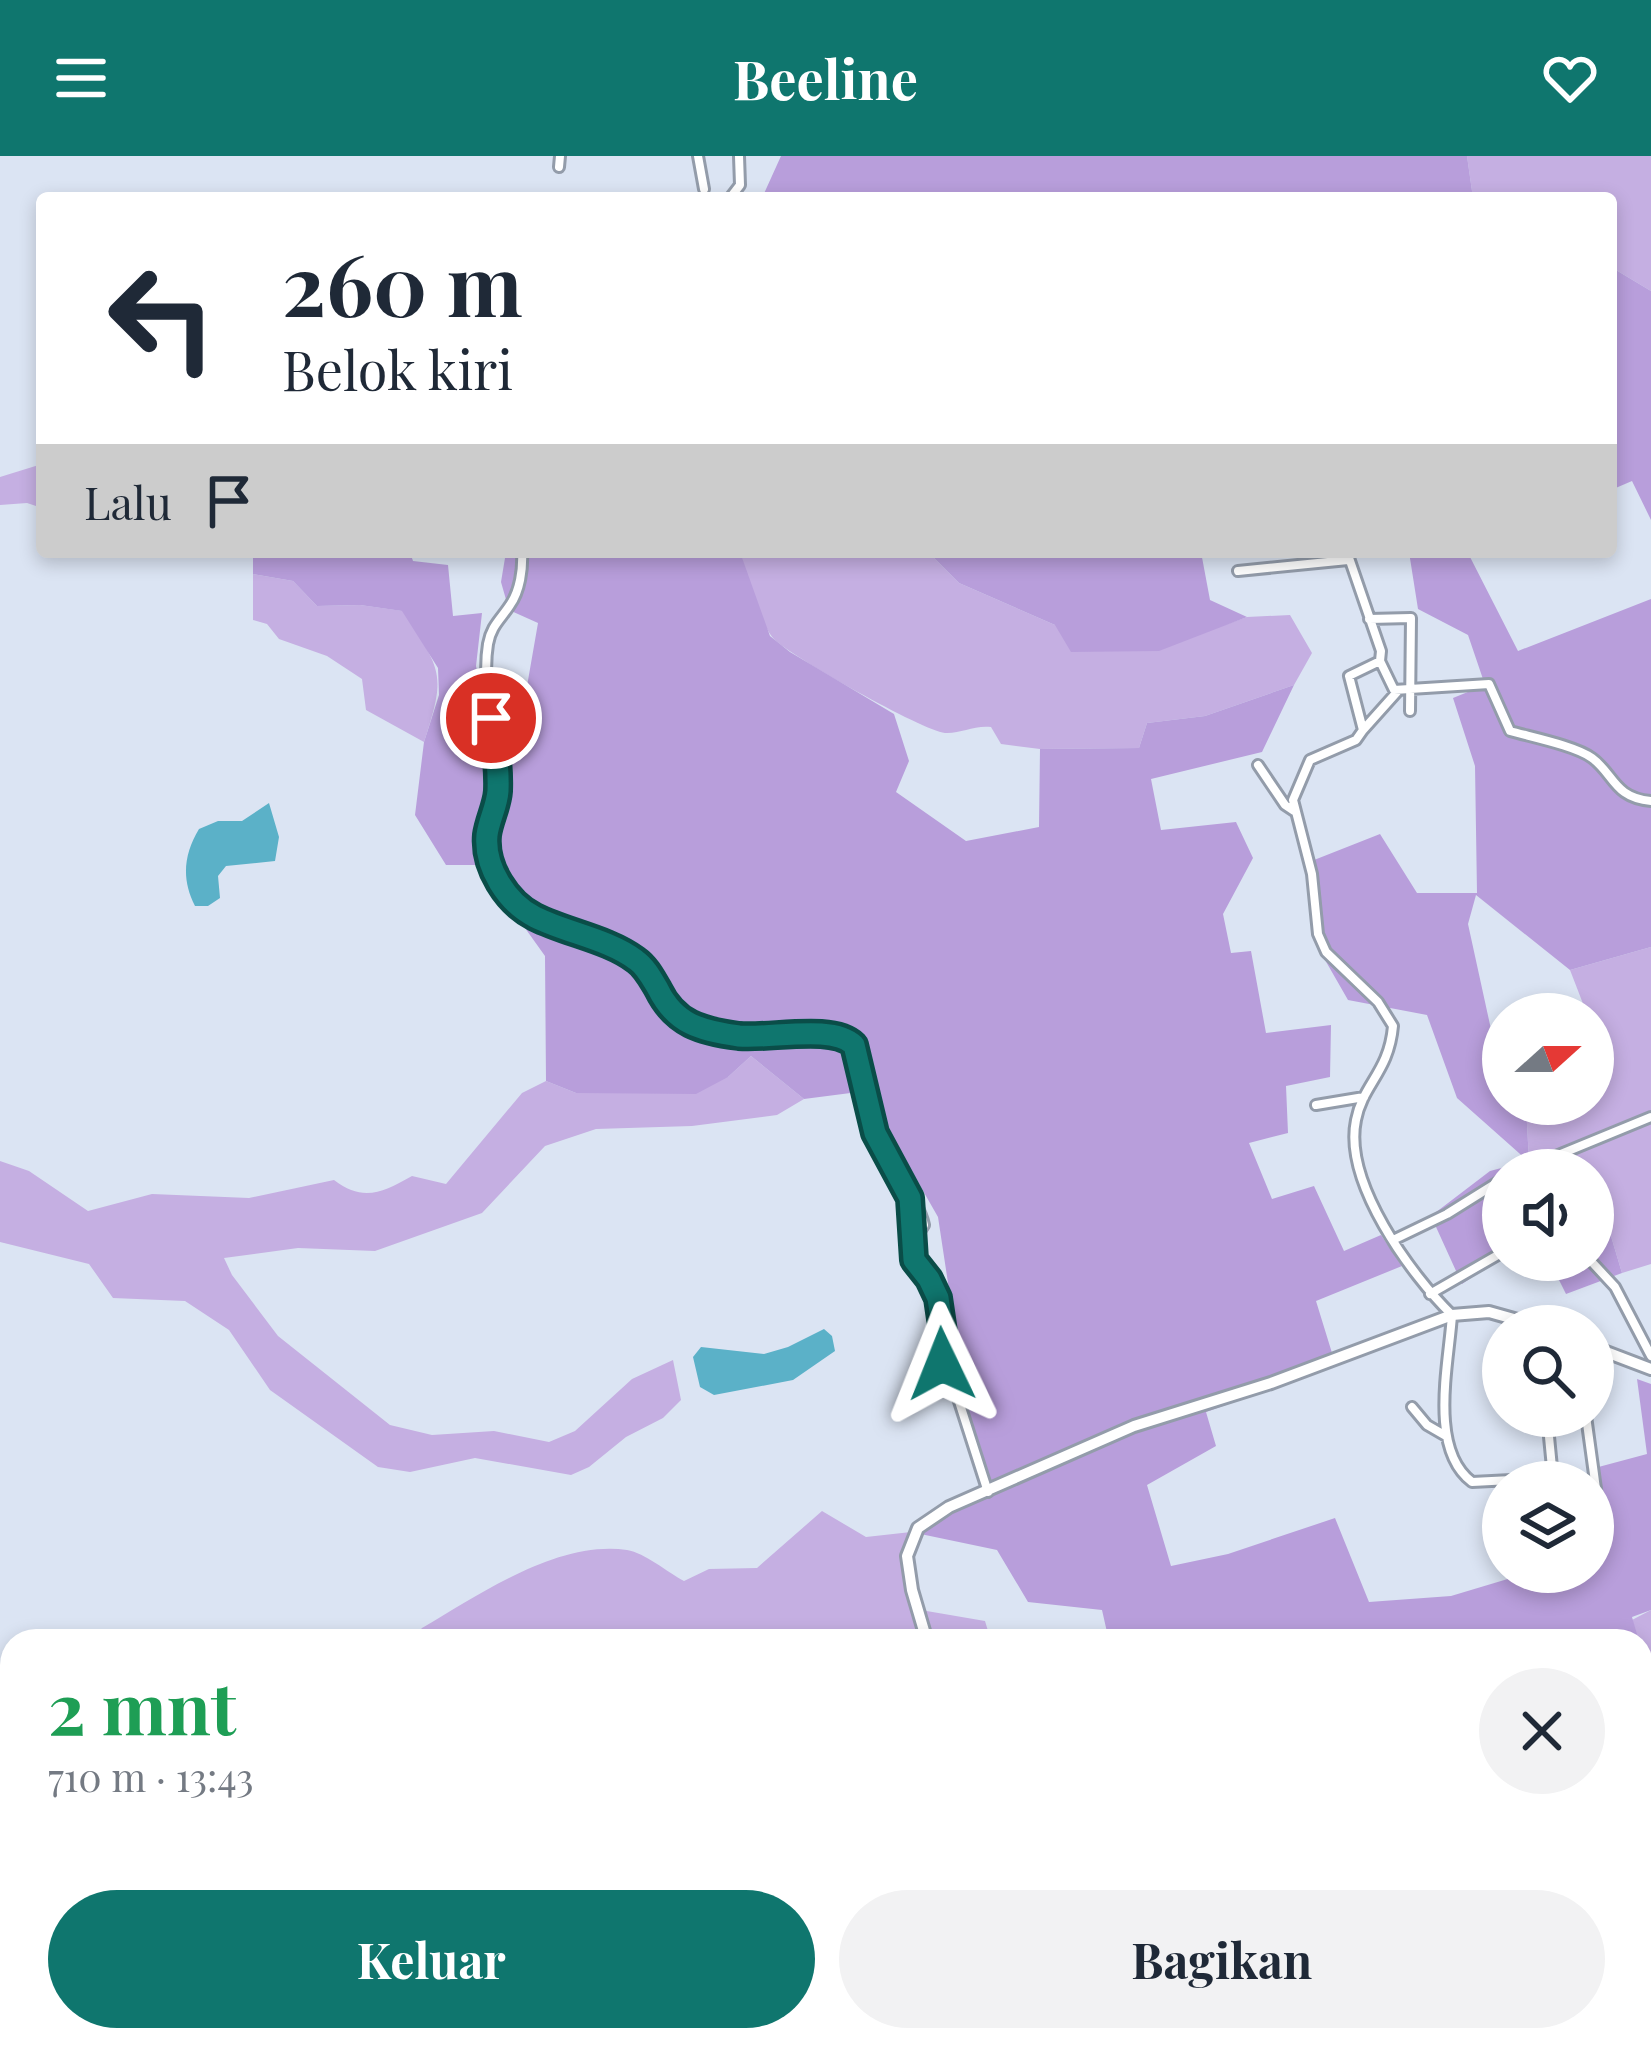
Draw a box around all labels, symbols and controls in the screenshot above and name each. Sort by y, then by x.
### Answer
text: Beeline [733,42,918,114]
icon: menu [48,45,114,111]
icon: heart [1537,45,1603,111]
text: 260 m [282,226,523,338]
icon: left [84,240,240,396]
text: Belok kiri [282,333,513,405]
icon: arrive [196,468,262,534]
text: Lalu [84,471,172,531]
pin [440,667,542,769]
icon: arrive [458,685,524,751]
north arrow [1482,993,1614,1125]
map controls [1482,993,1614,1593]
button: sound [1482,1149,1614,1281]
position arrow [879,1301,1005,1427]
button: search [1482,1305,1614,1437]
button: layers [1482,1461,1614,1593]
text: 2 mnt [48,1657,236,1753]
button: close [1479,1668,1605,1794]
text: 710 m · 13:43 [48,1750,254,1802]
button: Keluar [48,1890,815,2028]
button: Bagikan [839,1890,1605,2028]

